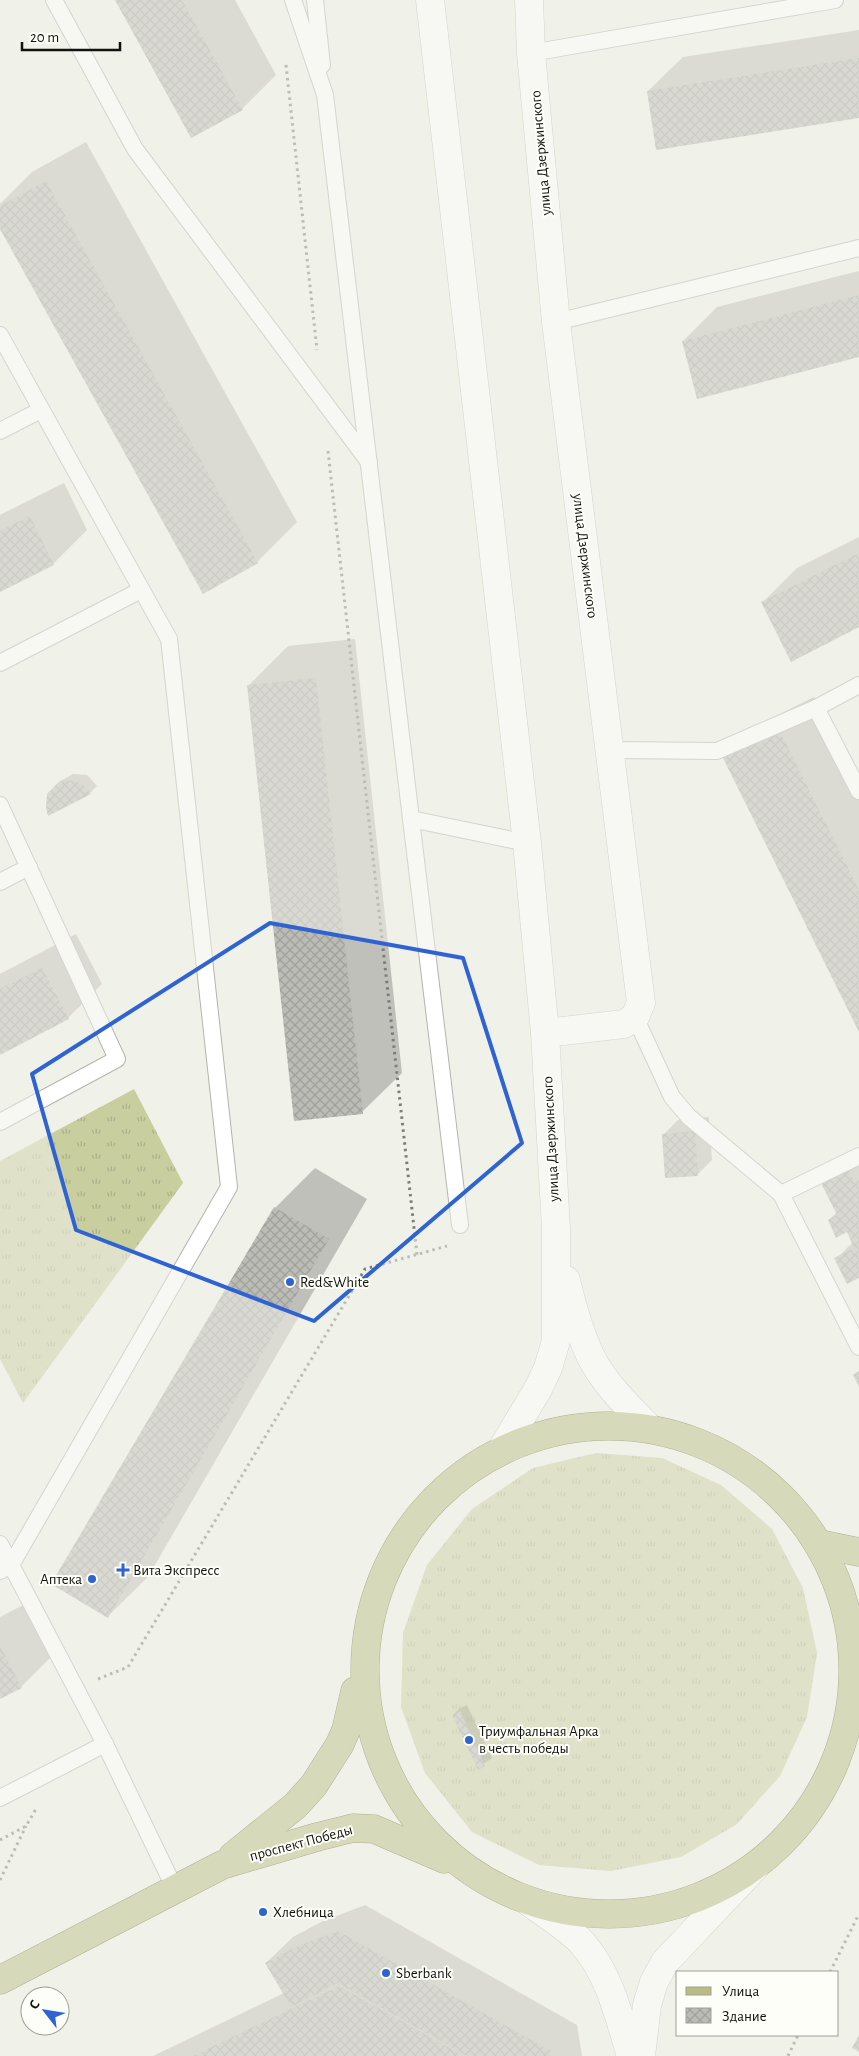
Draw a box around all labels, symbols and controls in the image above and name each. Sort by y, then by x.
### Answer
scale bar [22,20,120,52]
text: 20 m [30,30,59,45]
street label: улица Дзержинского [528,90,554,217]
street label: улица Дзержинского [570,492,600,619]
street label: улица Дзержинского [540,1076,562,1203]
place label: Red&White [300,1275,369,1290]
marker: Red&White [284,1276,296,1288]
place label: Вита Экспресс [133,1563,220,1578]
marker: Вита Экспресс [117,1564,129,1576]
place label: Аптека [40,1572,82,1587]
marker: Аптека [86,1573,98,1585]
place label: Триумфальная Арка в честь победы [479,1724,599,1756]
marker: Триумфальная Арка в честь победы [463,1734,475,1746]
street label: проспект Победы [248,1822,354,1864]
place label: Хлебница [273,1905,334,1920]
marker: Хлебница [257,1906,269,1918]
place label: Sberbank [396,1966,452,1981]
marker: Sberbank [380,1967,392,1979]
legend [676,1971,839,2036]
text: Улица [722,1984,759,1999]
north arrow [20,1986,70,2036]
text: С [27,1998,43,2012]
text: Здание [722,2009,767,2024]

